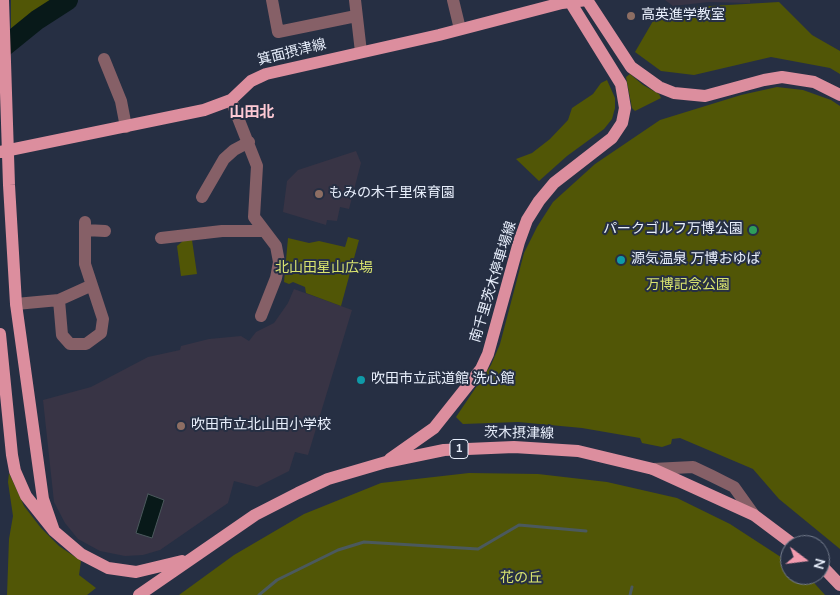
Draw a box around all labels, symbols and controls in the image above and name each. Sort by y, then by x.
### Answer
place label: 高英進学教室 [641,8,725,24]
marker: 高英進学教室 [625,10,637,22]
street label: 箕面摂津線 [256,36,328,70]
district label: 山田北 [230,104,274,122]
place label: もみの木千里保育園 [329,186,455,202]
marker: もみの木千里保育園 [313,188,325,200]
street label: 南千里茨木停車場線 [468,219,520,345]
place label: パークゴルフ万博公園 [603,222,743,238]
marker: パークゴルフ万博公園 [747,224,759,236]
place label: 源気温泉 万博おゆば [631,252,761,268]
marker: 源気温泉 万博おゆば [615,254,627,266]
park label: 北山田星山広場 [275,261,373,277]
park label: 万博記念公園 [646,278,730,294]
place label: 吹田市立武道館 洗心館 [371,372,515,388]
marker: 吹田市立武道館 洗心館 [355,374,367,386]
place label: 吹田市立北山田小学校 [191,418,331,434]
marker: 吹田市立北山田小学校 [175,420,187,432]
street label: 茨木摂津線 [484,425,554,443]
road number: 1 [450,439,468,458]
north arrow [780,535,830,585]
text: N [808,556,830,571]
park label: 花の丘 [500,571,542,587]

